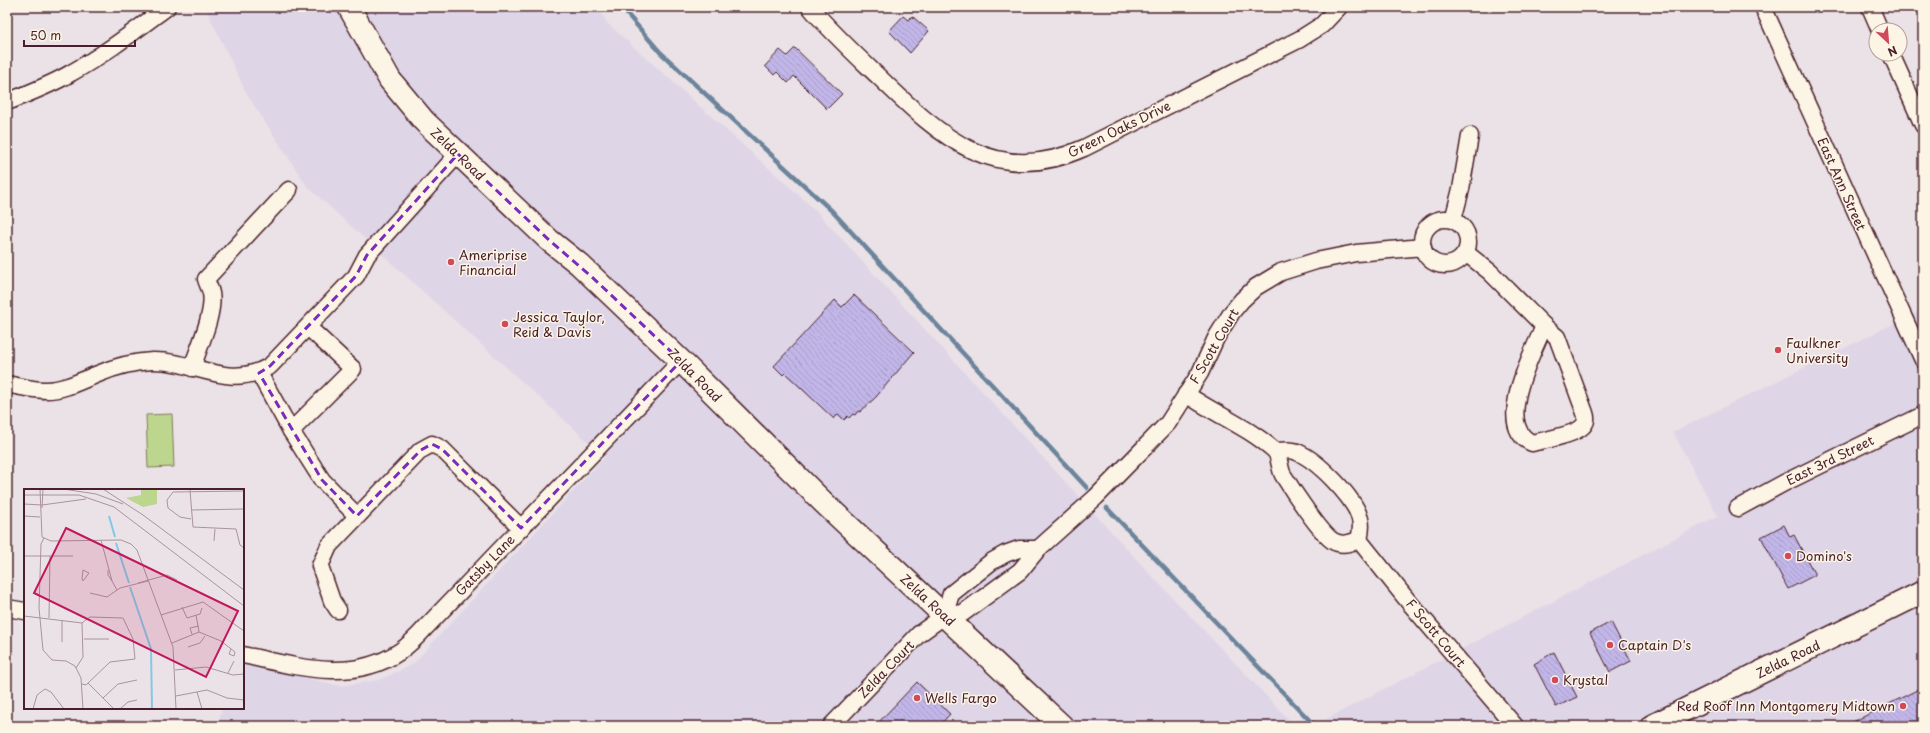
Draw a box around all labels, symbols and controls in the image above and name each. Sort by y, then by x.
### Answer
scale bar [24,22,135,48]
north arrow [1868,22,1908,62]
text: 50 m [30,26,61,44]
text: N [1885,42,1900,61]
street label: Green Oaks Drive [1064,95,1173,162]
street label: Zelda Road [427,123,490,185]
street label: East Ann Street [1813,134,1871,233]
place label: Ameriprise Financial [459,245,527,279]
marker: Ameriprise Financial [446,257,456,267]
street label: F Scott Court [1184,305,1243,387]
place label: Jessica Taylor, Reid & Davis [513,307,605,341]
marker: Jessica Taylor, Reid & Davis [500,319,510,329]
place label: Faulkner University [1786,333,1848,367]
street label: Zelda Road [664,343,727,406]
marker: Faulkner University [1773,345,1783,355]
street label: East 3rd Street [1783,430,1877,489]
inset map [24,489,244,709]
street label: Gatsby Lane [450,530,519,600]
place label: Domino's [1796,546,1852,565]
marker: Domino's [1783,551,1793,561]
street label: Zelda Road [897,569,960,630]
street label: F Scott Court [1402,594,1471,671]
street label: Zelda Court [853,635,918,702]
place label: Captain D's [1618,635,1691,654]
street label: Zelda Road [1752,635,1823,682]
marker: Captain D's [1605,640,1615,650]
place label: Krystal [1563,670,1608,689]
marker: Krystal [1550,675,1560,685]
place label: Wells Fargo [925,688,997,707]
marker: Wells Fargo [912,693,922,703]
place label: Red Roof Inn Montgomery Midtown [1677,696,1895,715]
marker: Red Roof Inn Montgomery Midtown [1898,701,1908,711]

